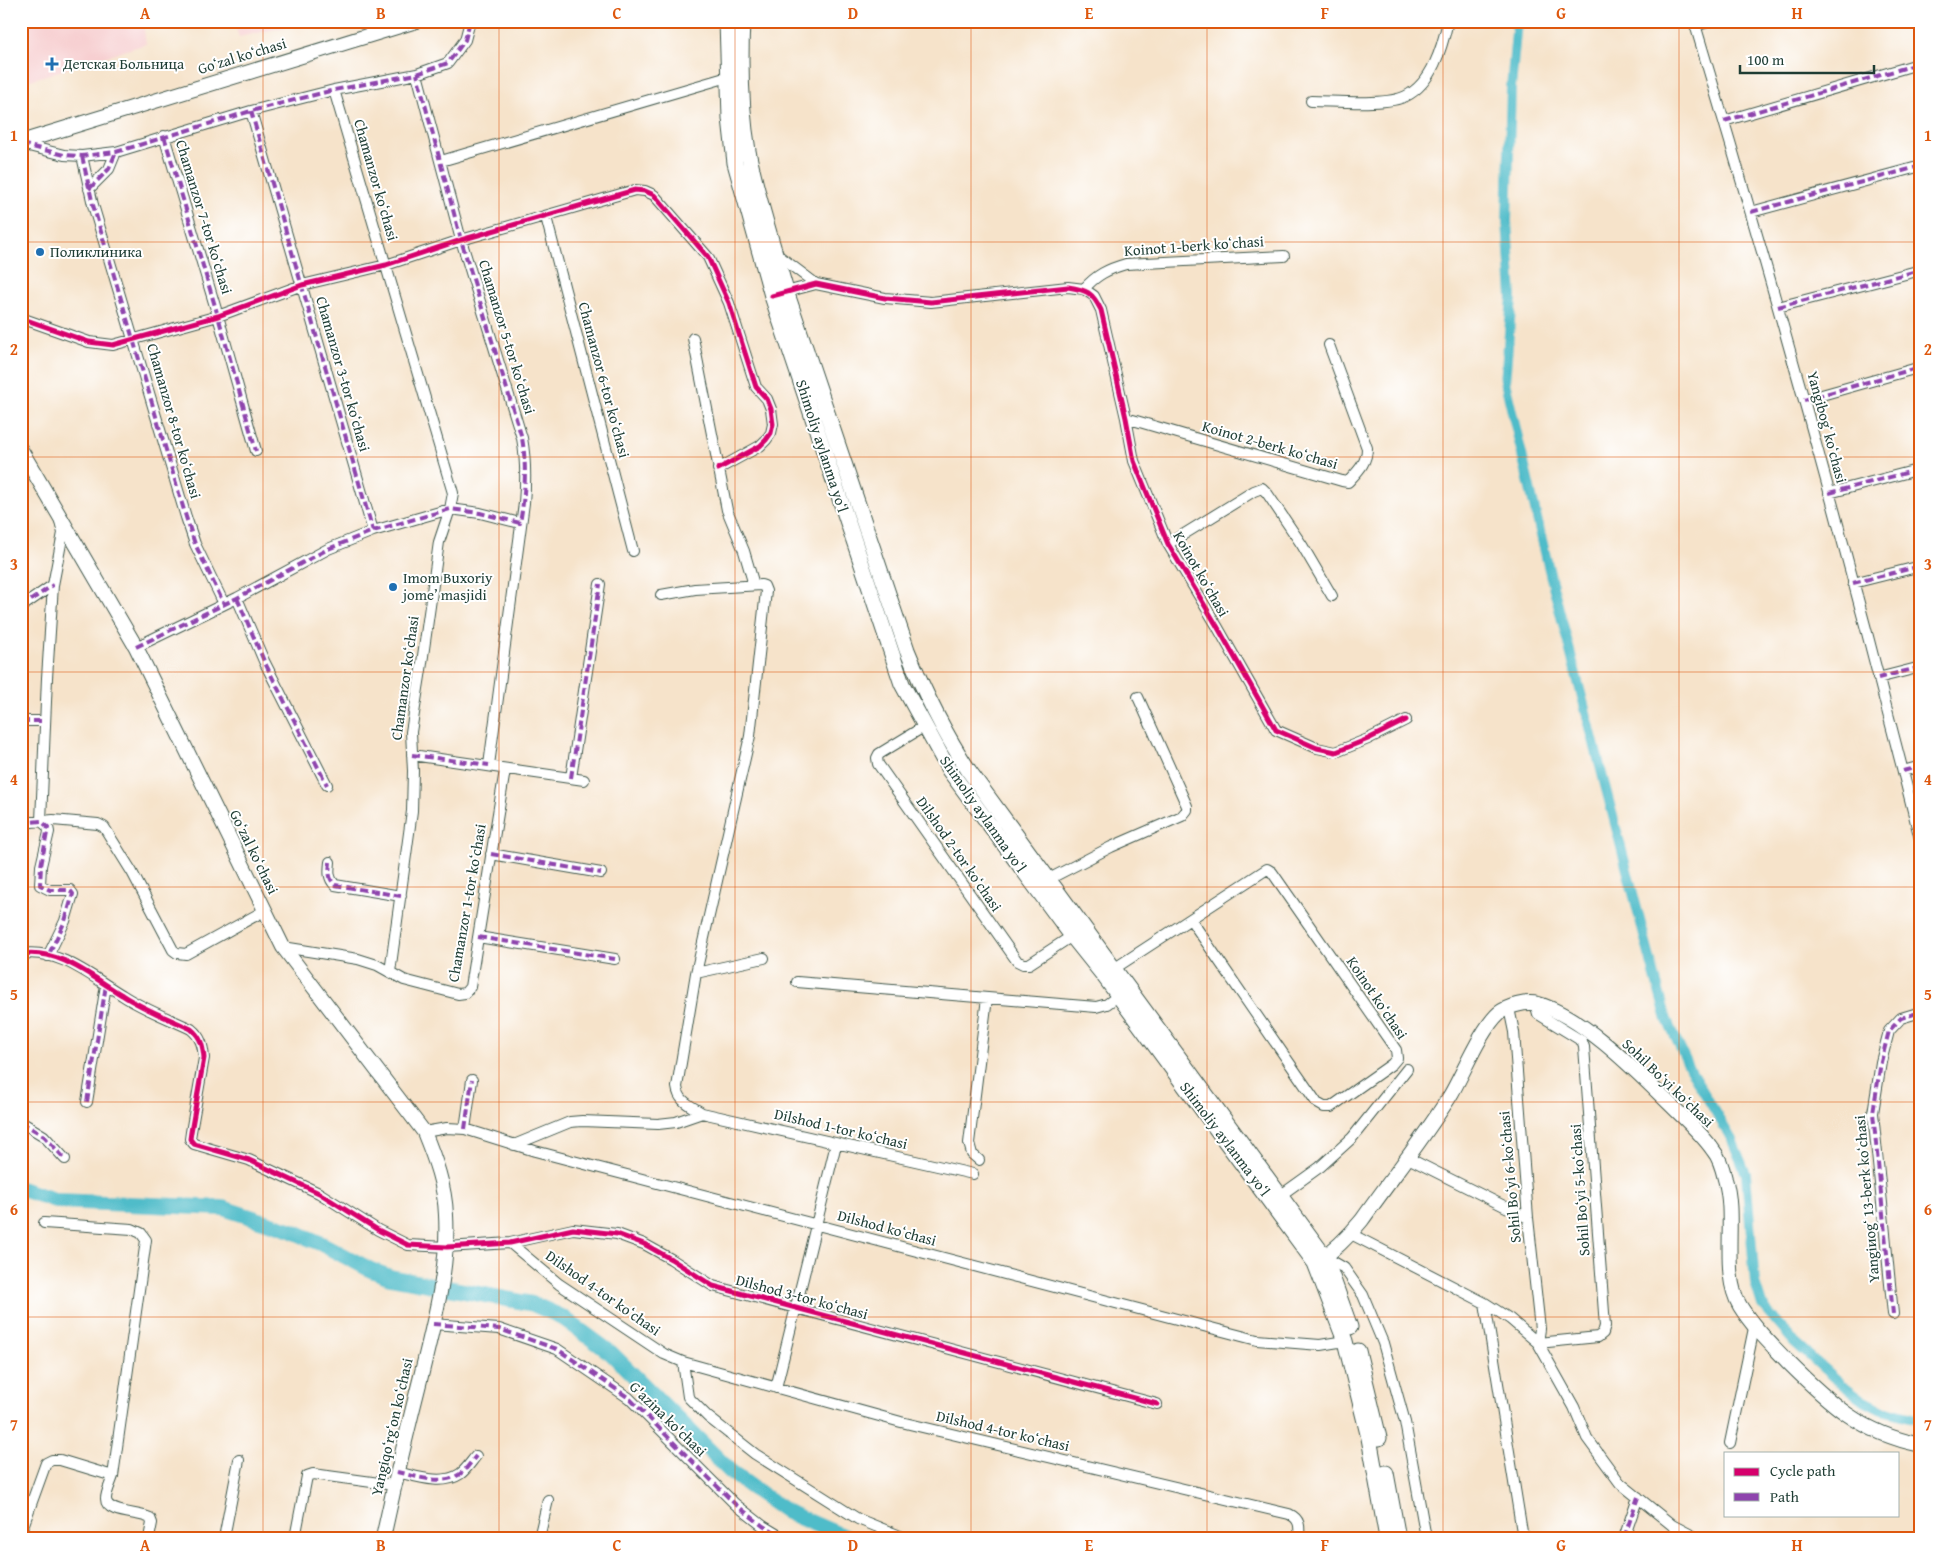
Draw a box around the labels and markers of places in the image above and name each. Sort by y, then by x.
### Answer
place label: Детская Больница [62,53,185,74]
marker: Детская Больница [45,57,59,71]
place label: Поликлиника [50,241,143,262]
marker: Поликлиника [34,246,46,258]
place label: Imom Buxoriy jome’ masjidi [401,567,493,605]
marker: Imom Buxoriy jome’ masjidi [387,581,399,593]

